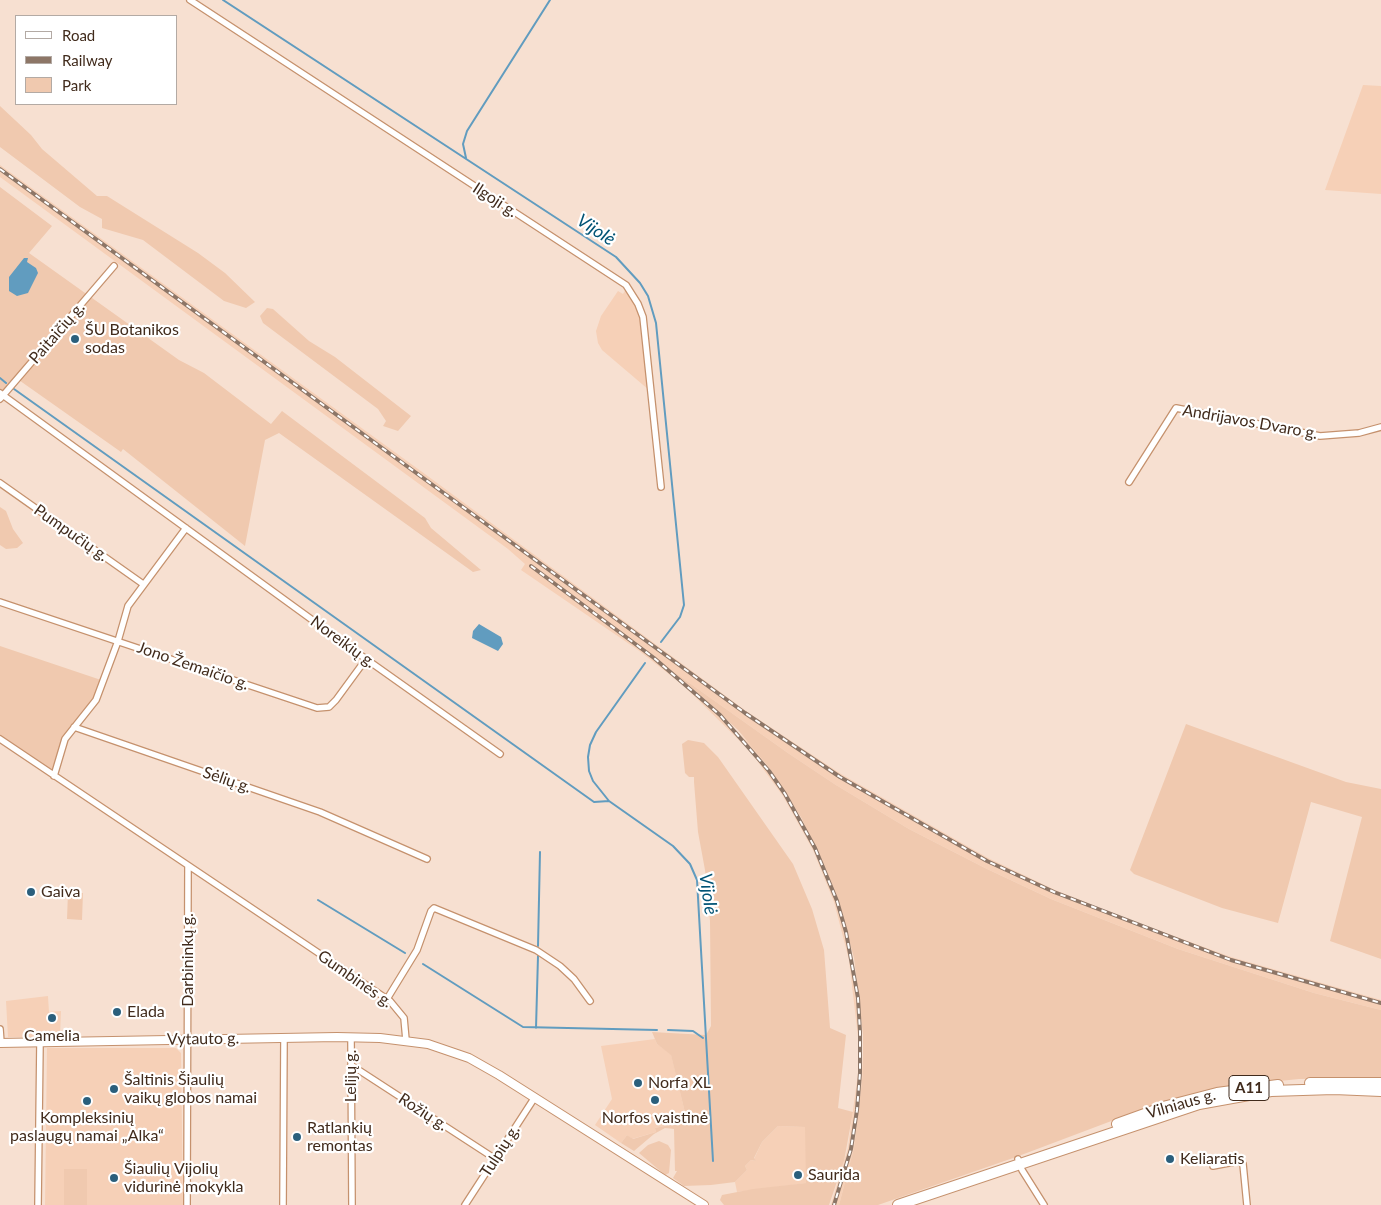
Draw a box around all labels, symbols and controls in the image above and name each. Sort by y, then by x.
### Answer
legend [15,15,178,105]
text: Road [62,26,95,44]
text: Railway [62,51,113,69]
text: Park [62,76,91,94]
street label: Ilgoji g. [469,179,521,221]
water label: Vijolė [573,210,619,250]
street label: Paitaičių g. [25,298,89,368]
place label: ŠU Botanikos sodas [85,320,179,358]
marker: ŠU Botanikos sodas [69,333,81,345]
street label: Andrijavos Dvaro g. [1181,401,1319,443]
street label: Pumpučių g. [30,500,112,566]
street label: Noreikių g. [307,612,379,672]
street label: Jono Žemaičio g. [135,638,251,694]
street label: Sėlių g. [200,763,254,797]
water label: Vijolė [694,872,722,916]
place label: Gaiva [41,882,80,902]
marker: Gaiva [25,886,37,898]
street label: Darbininkų g. [178,913,198,1007]
street label: Gumbinės g. [314,946,396,1012]
place label: Elada [127,1002,165,1022]
marker: Elada [111,1006,123,1018]
marker: Camelia [46,1012,58,1024]
place label: Camelia [24,1026,80,1046]
street label: Vytauto g. [167,1029,239,1049]
street label: Lelijų g. [341,1050,361,1102]
place label: Šaltinis Šiaulių vaikų globos namai [124,1070,257,1108]
place label: Norfa XL [648,1073,711,1093]
road number: A11 [1229,1076,1269,1100]
marker: Norfa XL [632,1077,644,1089]
marker: Šaltinis Šiaulių vaikų globos namai [108,1083,120,1095]
street label: Vilniaus g. [1144,1085,1218,1123]
street label: Rožių g. [395,1089,451,1135]
marker: Norfos vaistinė [649,1094,661,1106]
marker: Kompleksinių paslaugų namai „Alka“ [81,1095,93,1107]
place label: Kompleksinių paslaugų namai „Alka“ [10,1108,164,1146]
place label: Norfos vaistinė [602,1108,708,1128]
place label: Ratlankių remontas [307,1118,373,1156]
street label: Tulpių g. [476,1121,524,1181]
marker: Ratlankių remontas [291,1131,303,1143]
place label: Keliaratis [1180,1149,1244,1169]
marker: Keliaratis [1164,1153,1176,1165]
place label: Šiaulių Vijolių vidurinė mokykla [124,1159,244,1197]
place label: Saurida [808,1165,860,1185]
marker: Saurida [792,1169,804,1181]
marker: Šiaulių Vijolių vidurinė mokykla [108,1172,120,1184]

